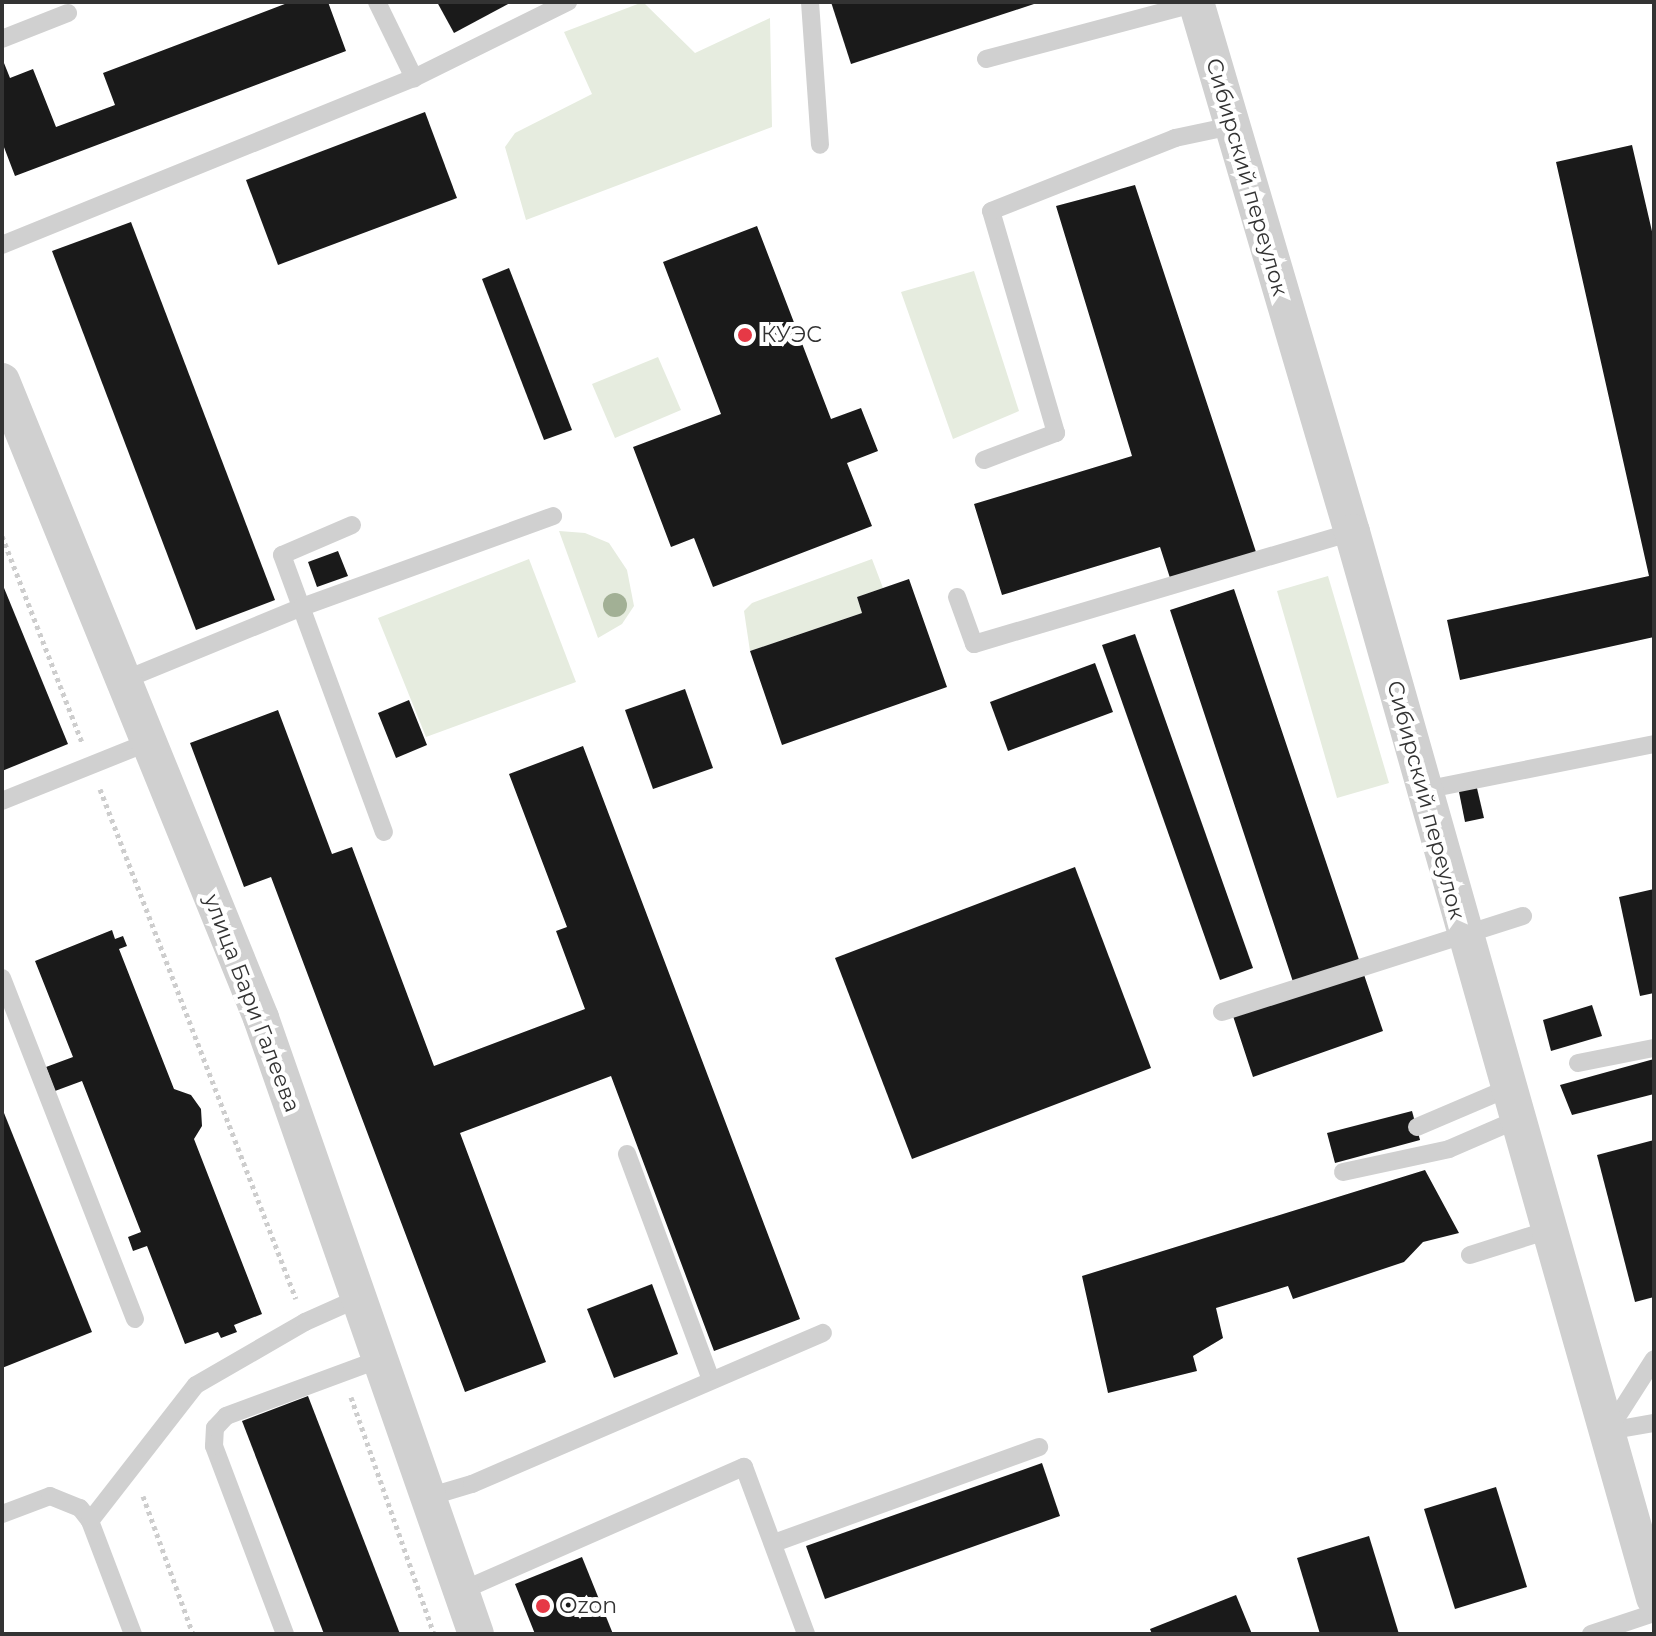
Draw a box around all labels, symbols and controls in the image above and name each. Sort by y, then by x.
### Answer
street label: Сибирский переулок [1200,55,1294,299]
place label: КУЭС [761,322,822,348]
marker: КУЭС [736,326,754,344]
street label: Сибирский переулок [1381,678,1471,922]
street label: улица Бари Галеева [198,890,306,1116]
place label: Ozon [559,1593,617,1619]
marker: Ozon [534,1597,552,1615]

